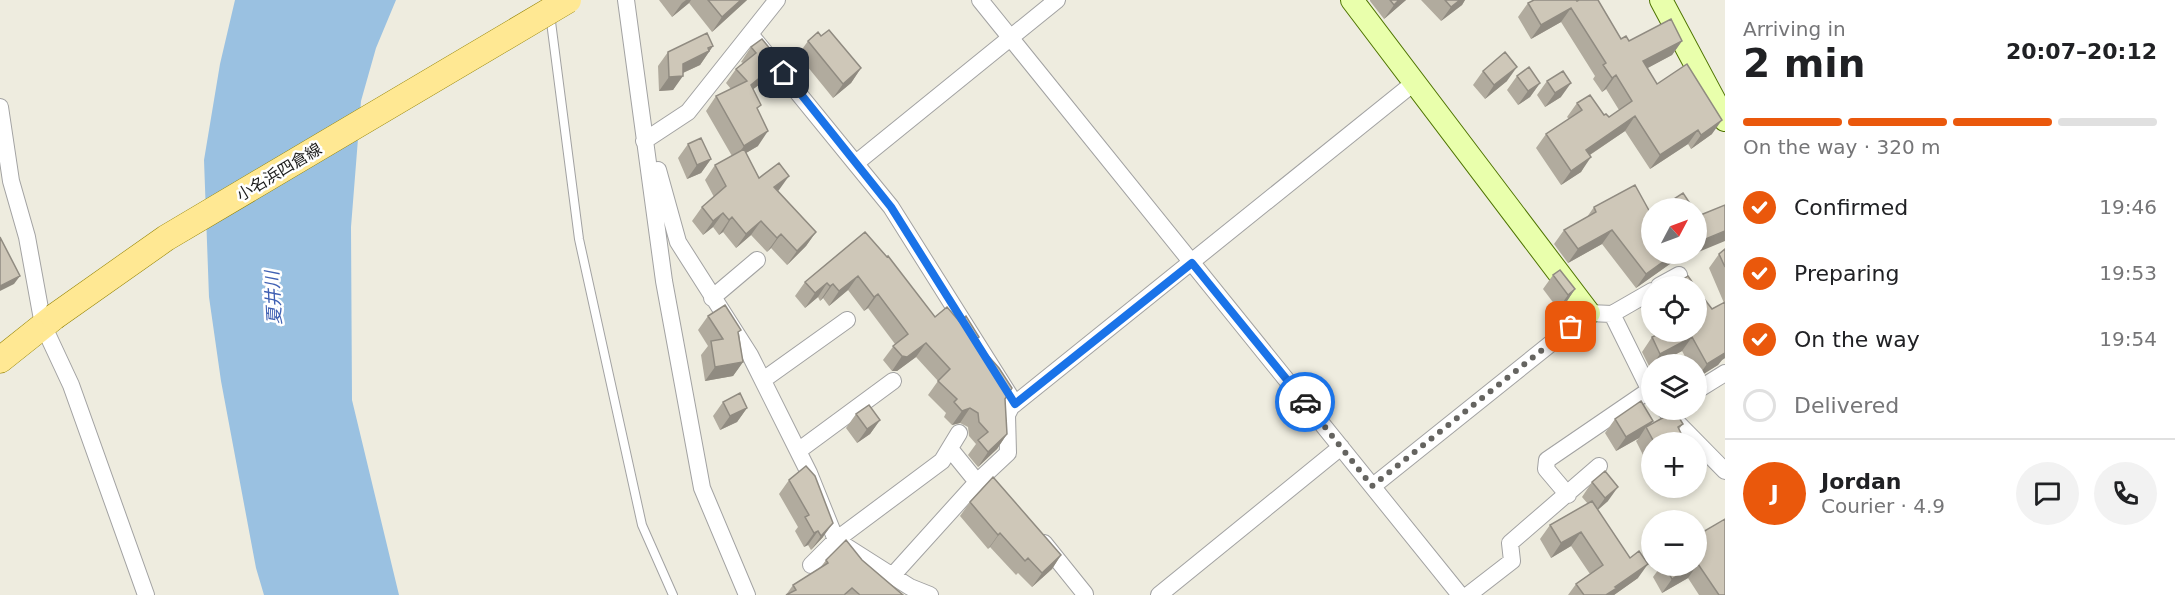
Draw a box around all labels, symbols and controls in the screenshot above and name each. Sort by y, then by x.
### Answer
text: Arriving in [1743,17,1846,41]
text: 20:07–20:12 [2006,39,2157,64]
text: 2 min [1743,41,1865,86]
pin [758,47,809,98]
icon: home [767,56,800,89]
text: On the way · 320 m [1743,135,1941,159]
street label: 小名浜四倉線 [233,139,325,205]
icon: check [1743,191,1776,224]
text: Confirmed [1794,195,1908,220]
text: 19:46 [2099,195,2157,219]
north arrow [1641,198,1707,264]
map controls [1641,198,1707,576]
icon: check [1743,257,1776,290]
text: Preparing [1794,261,1900,286]
text: 19:53 [2099,261,2157,285]
water label: 夏井川 [261,268,285,326]
button: locate [1641,276,1707,342]
pin [1545,301,1596,352]
icon: bag [1554,310,1587,343]
icon: check [1743,323,1776,356]
text: On the way [1794,327,1920,352]
text: 19:54 [2099,327,2157,351]
button: layers [1641,354,1707,420]
courier [1275,372,1335,432]
icon: car [1289,386,1322,419]
text: Delivered [1794,393,1899,418]
button: + [1641,432,1707,498]
button: chat [2016,462,2079,525]
button: phone [2094,462,2157,525]
text: Jordan [1821,469,1901,494]
text: J [1770,481,1779,506]
text: Courier · 4.9 [1821,494,1945,518]
button: − [1641,510,1707,576]

